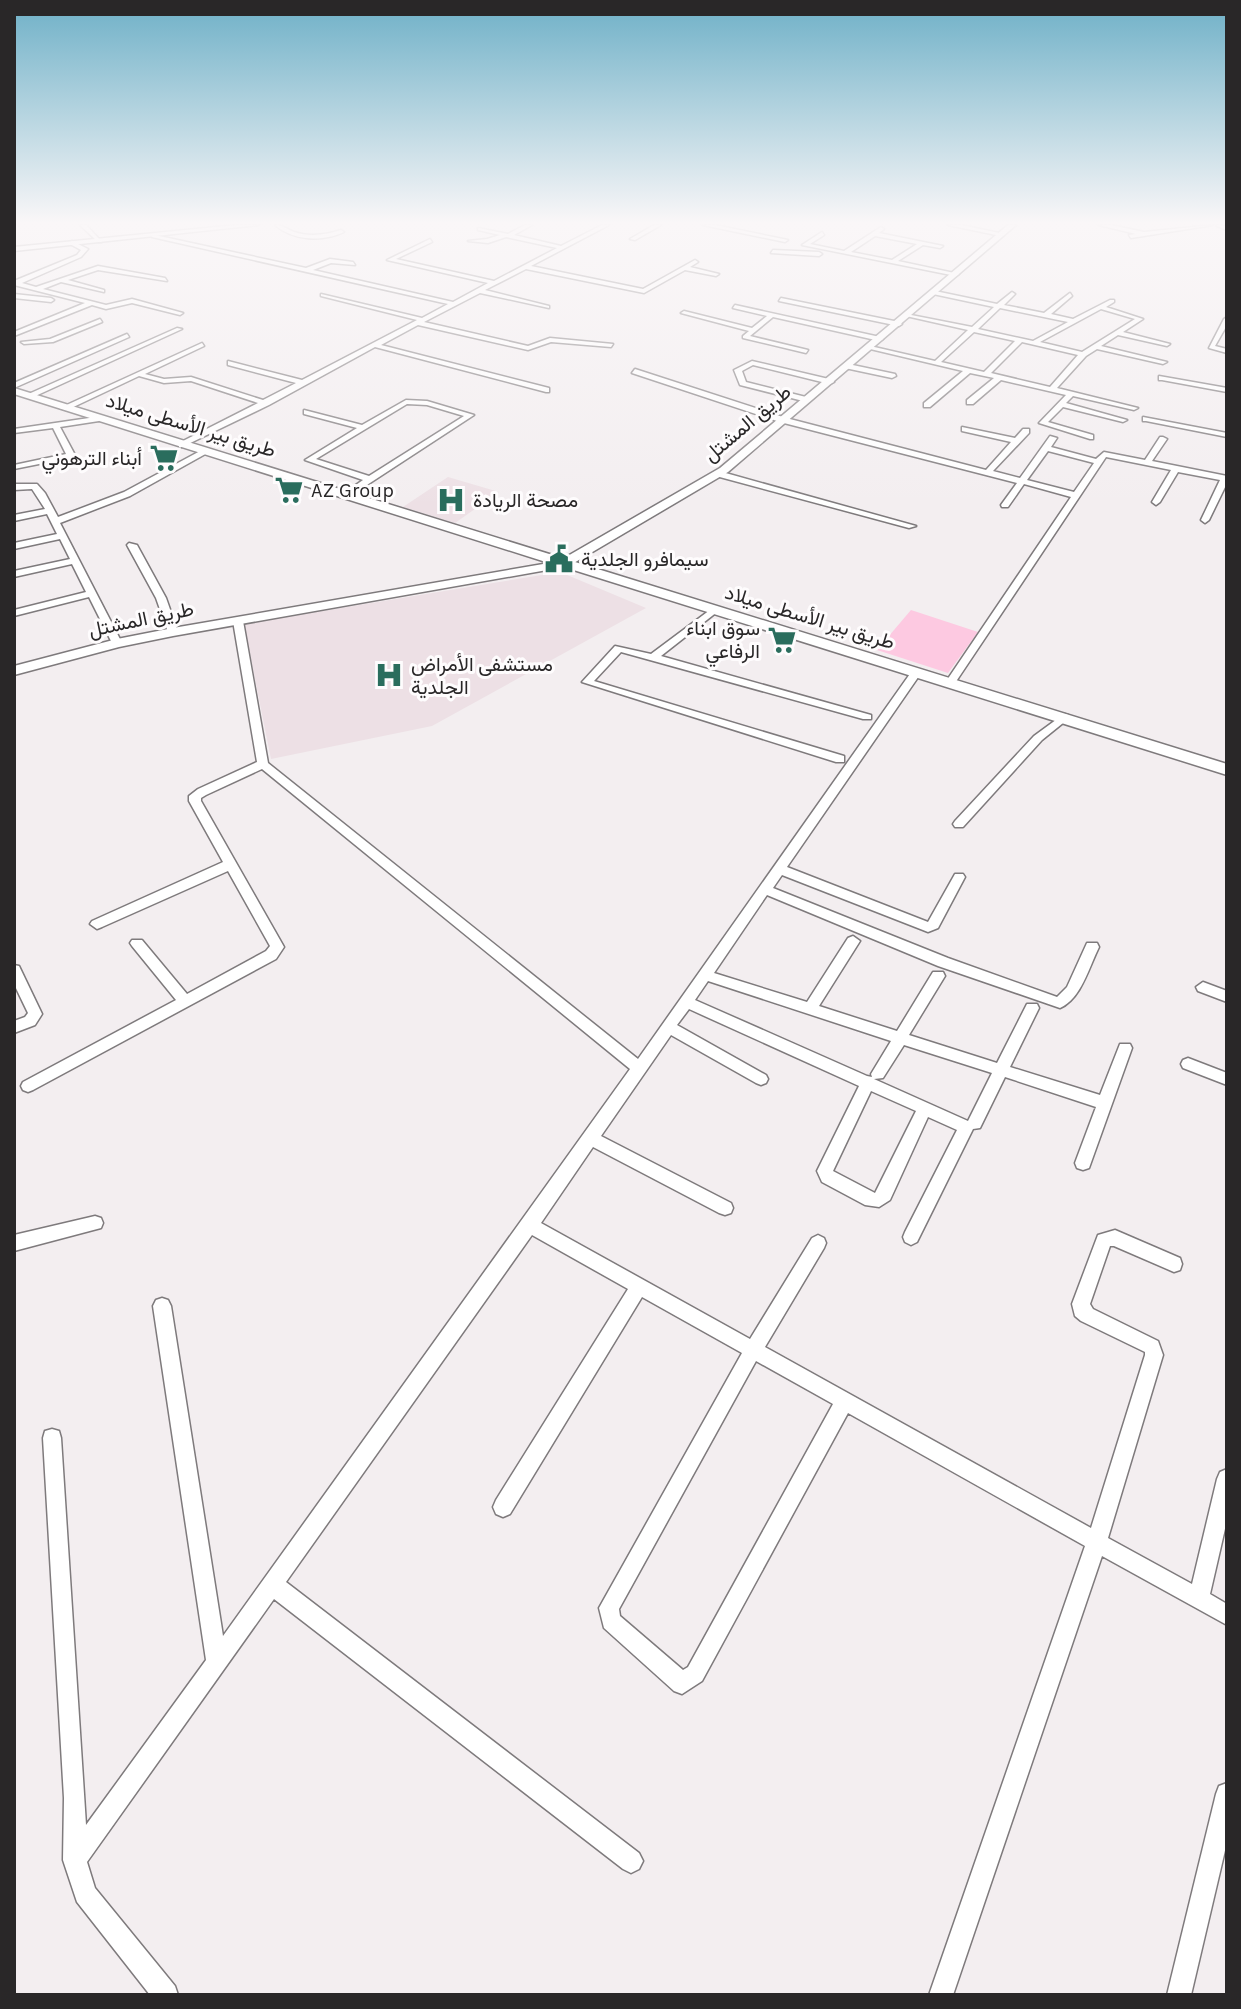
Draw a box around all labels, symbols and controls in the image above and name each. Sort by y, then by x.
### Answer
street label: طريق المشتل [699,380,796,467]
street label: طريق بير الأسطى ميلاد [103,389,278,463]
supermarket icon: أبناء الترهوني [149,443,179,473]
place label: أبناء الترهوني [41,447,142,475]
supermarket icon: AZ Group [274,475,304,505]
place label: AZ Group [311,479,394,502]
hospital icon: مصحة الريادة [436,485,466,515]
place label: مصحة الريادة [473,489,578,513]
public building icon: سيمافرو الجلدية [544,544,574,574]
place label: سيمافرو الجلدية [581,548,709,572]
street label: طريق بير الأسطى ميلاد [722,581,897,655]
street label: طريق المشتل [86,597,196,643]
place label: سوق ابناء الرفاعي [686,617,760,668]
supermarket icon: سوق ابناء الرفاعي [767,625,797,655]
place label: مستشفى الأمراض الجلدية [411,653,553,699]
hospital icon: مستشفى الأمراض الجلدية [374,660,404,690]

